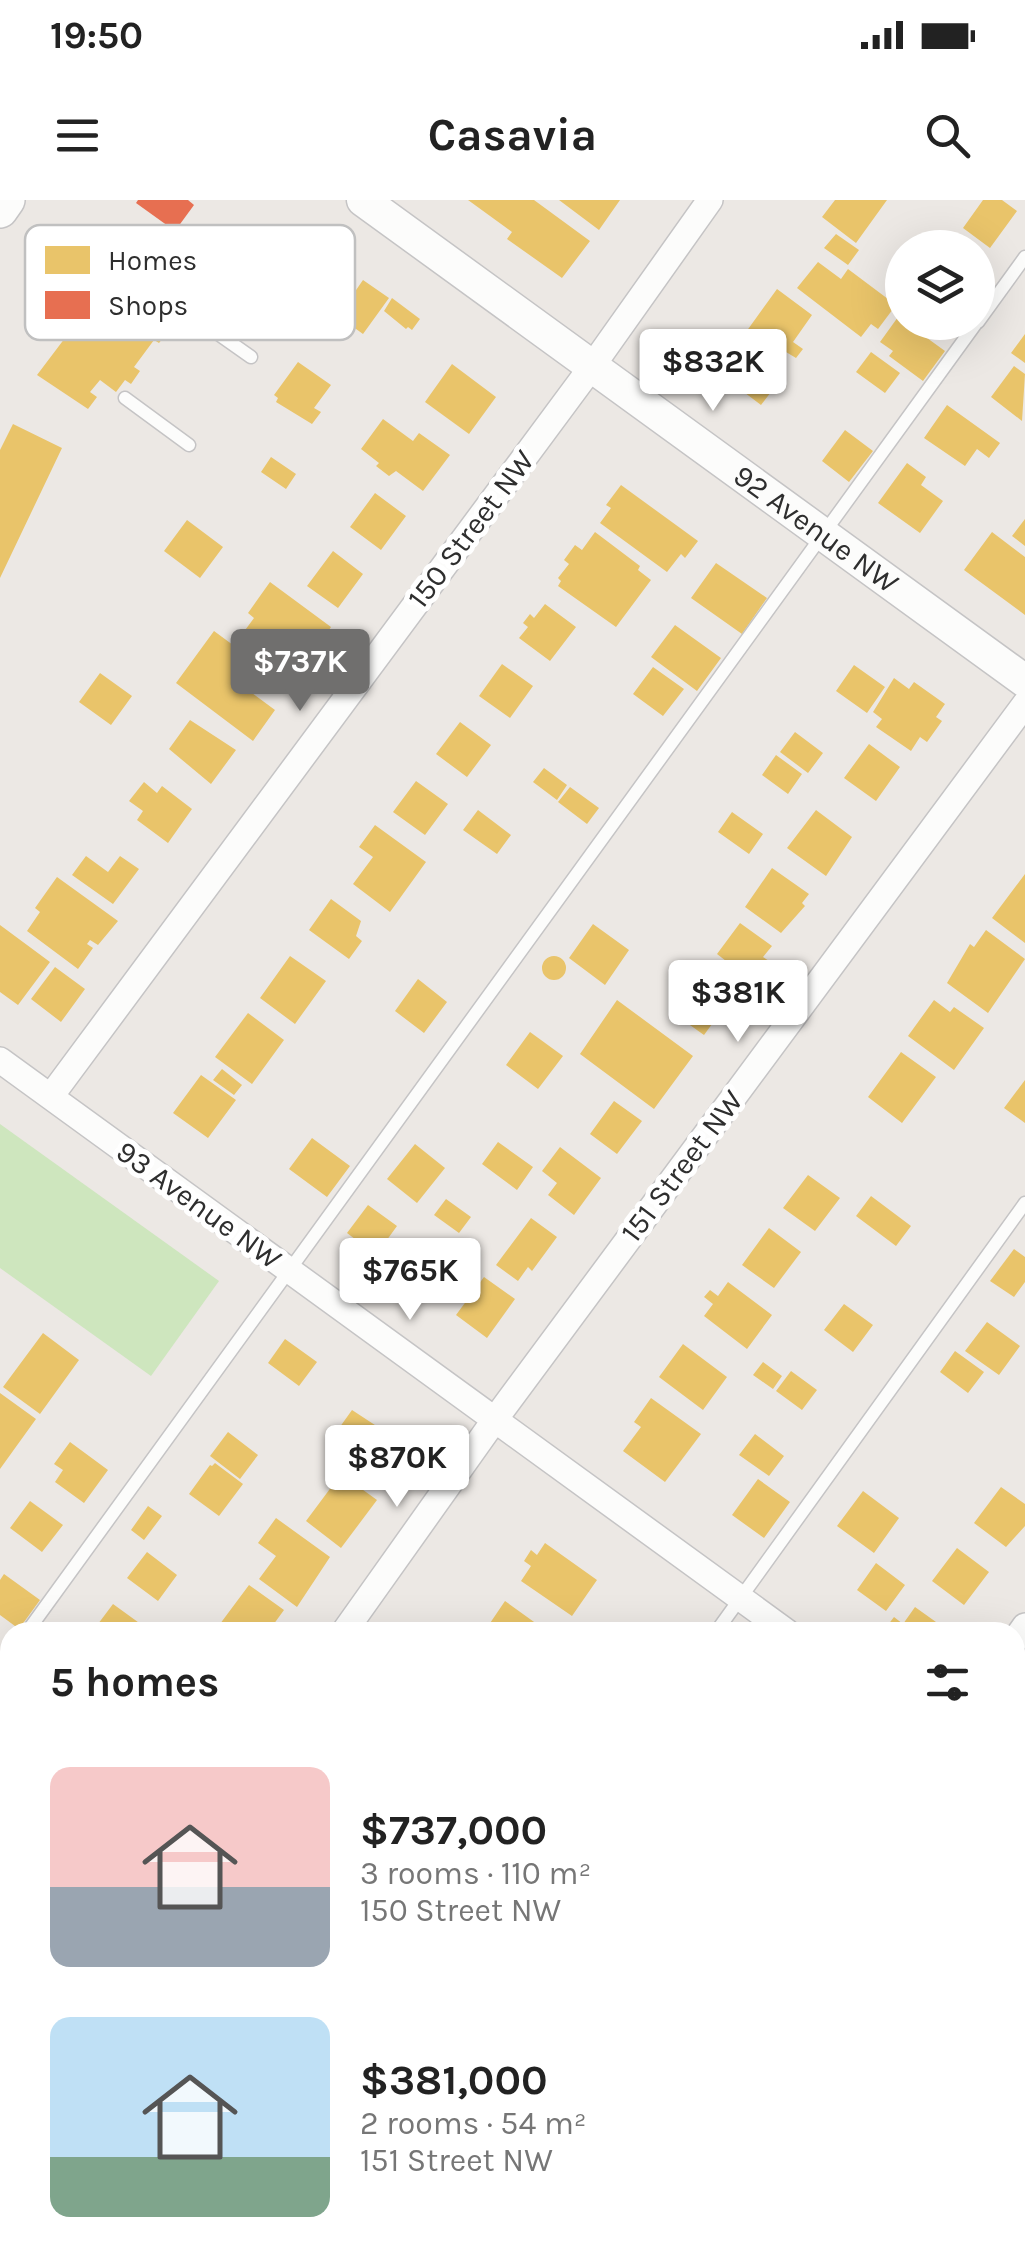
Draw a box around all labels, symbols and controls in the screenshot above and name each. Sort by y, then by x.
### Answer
text: 19:50 [50,13,143,58]
icon: menu [50,108,105,163]
icon: search [920,108,975,163]
text: Casavia [428,109,597,161]
legend [25,225,355,340]
map controls [885,230,995,340]
button: layers [885,230,995,340]
text: Homes [108,244,197,277]
text: Shops [108,289,188,322]
pin: $832K [643,329,783,414]
text: $832K [662,343,764,380]
street label: 150 Street NW [400,443,542,615]
street label: 92 Avenue NW [727,457,906,601]
pin: $737K [230,629,370,714]
text: $737K [253,643,347,680]
pin: $381K [668,960,808,1045]
text: $381K [691,974,785,1011]
street label: 151 Street NW [613,1083,751,1249]
street label: 93 Avenue NW [109,1133,289,1277]
pin: $765K [340,1238,480,1323]
text: $765K [362,1252,458,1289]
pin: $870K [327,1425,467,1510]
text: $870K [347,1439,447,1476]
icon: filters [920,1655,975,1710]
text: 5 homes [50,1657,219,1707]
text: $737,000 [360,1805,547,1855]
icon: home [130,1807,250,1927]
text: 3 rooms · 110 m² [360,1855,591,1892]
text: 150 Street NW [360,1892,561,1929]
text: $381,000 [360,2055,548,2105]
icon: home [130,2057,250,2177]
text: 2 rooms · 54 m² [360,2105,587,2142]
text: 151 Street NW [360,2142,553,2179]

